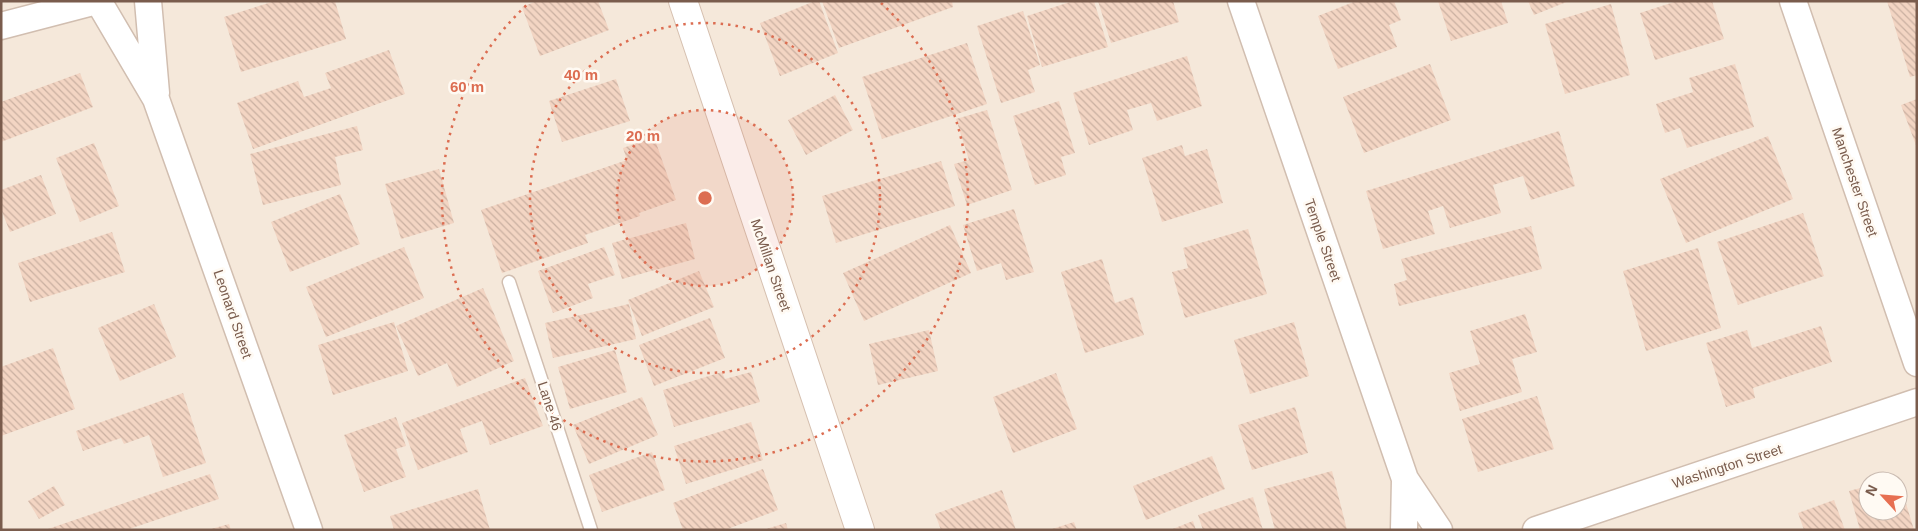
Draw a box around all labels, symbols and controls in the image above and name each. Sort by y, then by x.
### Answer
text: 40 m [564,66,598,83]
text: 60 m [450,78,484,95]
street label: Manchester Street [1829,125,1881,239]
text: 20 m [626,127,660,144]
centre of rings [696,189,714,207]
street label: Temple Street [1301,197,1345,284]
street label: McMillan Street [748,217,794,313]
street label: Leonard Street [210,268,256,360]
street label: Lane 46 [535,379,565,433]
street label: Washington Street [1670,441,1784,491]
north arrow [1858,471,1908,521]
text: N [1862,482,1881,498]

